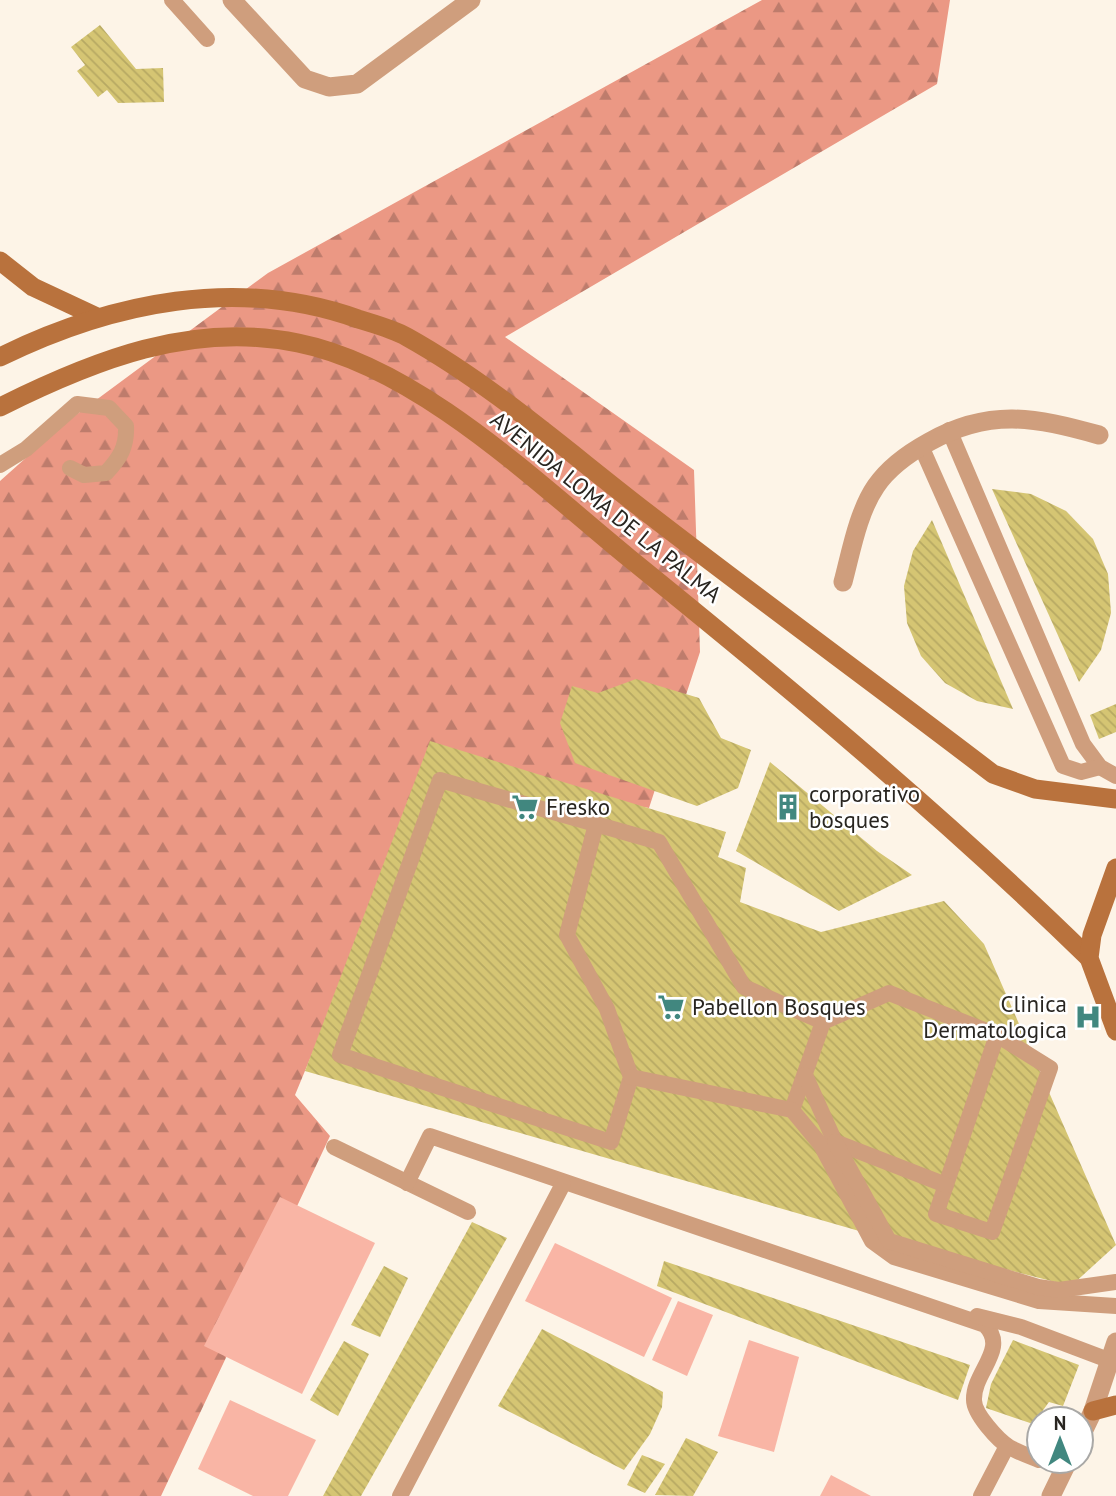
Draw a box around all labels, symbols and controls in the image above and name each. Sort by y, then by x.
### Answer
street label: AVENIDA LOMA DE LA PALMA [485,405,728,609]
place label: corporativo bosques [809,779,920,834]
supermarket icon: Fresko [510,792,540,822]
place label: Fresko [546,792,610,821]
building icon: corporativo bosques [773,792,803,822]
place label: Clinica Dermatologica [923,989,1067,1044]
supermarket icon: Pabellon Bosques [656,992,686,1022]
place label: Pabellon Bosques [692,992,866,1021]
hospital icon: Clinica Dermatologica [1073,1002,1103,1032]
north arrow [1025,1405,1095,1475]
text: N [1054,1411,1066,1435]

